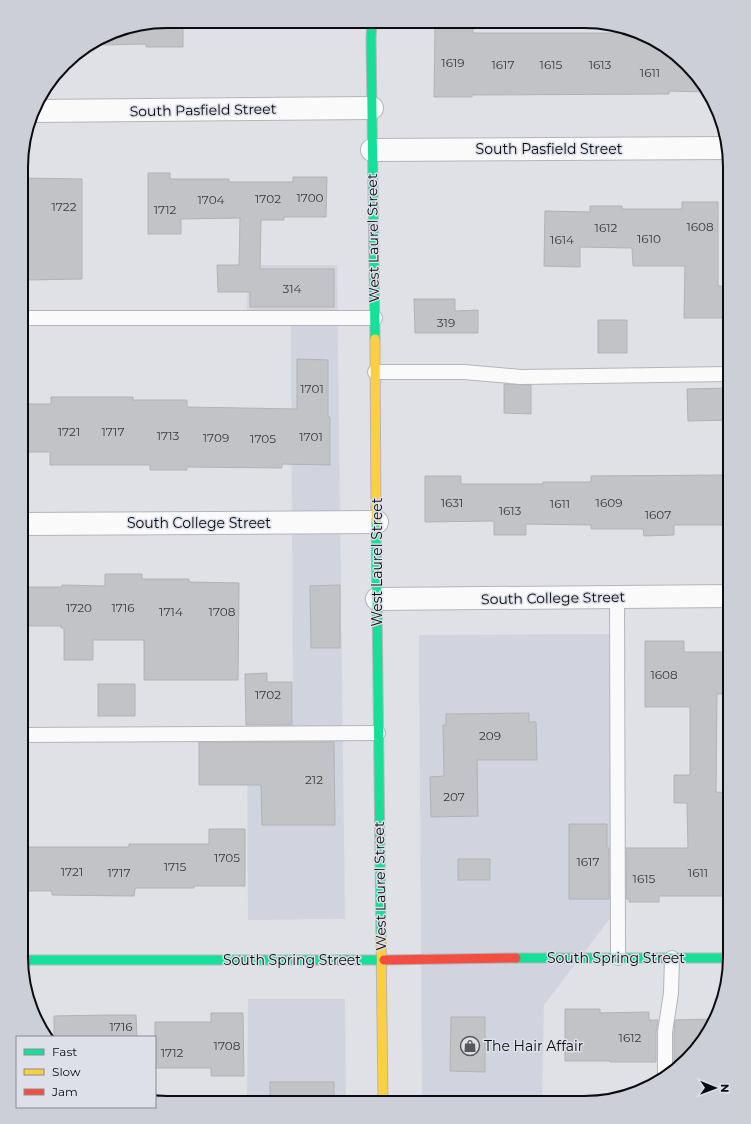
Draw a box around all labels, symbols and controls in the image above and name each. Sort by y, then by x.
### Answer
house number: 1619 [441,55,465,70]
house number: 1617 [491,57,515,72]
house number: 1615 [540,57,563,72]
house number: 1613 [589,57,612,72]
house number: 1611 [640,65,660,80]
street label: South Pasfield Street [129,100,277,120]
street label: South Pasfield Street [476,140,623,158]
street label: West Laurel Street [363,173,383,303]
house number: 1700 [296,190,324,205]
house number: 1702 [255,191,281,206]
house number: 1704 [197,192,225,207]
house number: 1722 [51,199,77,214]
house number: 1712 [154,202,177,217]
house number: 1608 [686,219,714,234]
house number: 1612 [595,220,618,235]
house number: 1610 [637,231,661,246]
house number: 1614 [550,232,574,247]
house number: 314 [282,281,302,296]
house number: 319 [437,315,455,330]
house number: 1701 [300,381,324,396]
house number: 1721 [58,424,80,439]
house number: 1717 [102,424,124,439]
house number: 1713 [157,428,180,443]
house number: 1701 [299,429,323,444]
house number: 1709 [203,430,229,445]
house number: 1705 [250,431,276,446]
house number: 1631 [441,495,463,510]
house number: 1609 [596,495,622,510]
house number: 1611 [550,496,570,511]
street label: West Laurel Street [368,497,386,627]
house number: 1613 [499,503,522,518]
house number: 1607 [645,507,671,522]
street label: South College Street [127,514,271,532]
street label: South College Street [481,588,625,608]
house number: 1720 [66,600,92,615]
house number: 1716 [111,600,135,615]
house number: 1714 [159,604,183,619]
house number: 1708 [209,604,236,619]
house number: 1608 [650,667,678,682]
house number: 1702 [255,687,281,702]
house number: 209 [479,728,501,743]
house number: 212 [305,772,323,787]
house number: 207 [443,789,465,804]
street label: West Laurel Street [370,821,390,951]
house number: 1705 [214,850,240,865]
house number: 1617 [576,854,600,869]
house number: 1715 [164,859,187,874]
house number: 1721 [61,864,83,879]
house number: 1717 [108,865,130,880]
house number: 1611 [688,865,708,880]
house number: 1615 [633,871,656,886]
street label: South Spring Street [547,949,685,967]
street label: South Spring Street [223,951,361,969]
house number: 1716 [109,1019,133,1034]
house number: 1612 [619,1030,642,1045]
shop icon: The Hair Affair [459,1035,481,1057]
legend [16,1036,156,1108]
place label: The Hair Affair [484,1037,584,1055]
house number: 1708 [214,1038,241,1053]
text: Fast [52,1044,77,1059]
house number: 1712 [161,1045,184,1060]
text: Slow [52,1064,81,1079]
north arrow [695,1068,735,1108]
text: Jam [51,1084,78,1099]
text: N [718,1084,732,1093]

